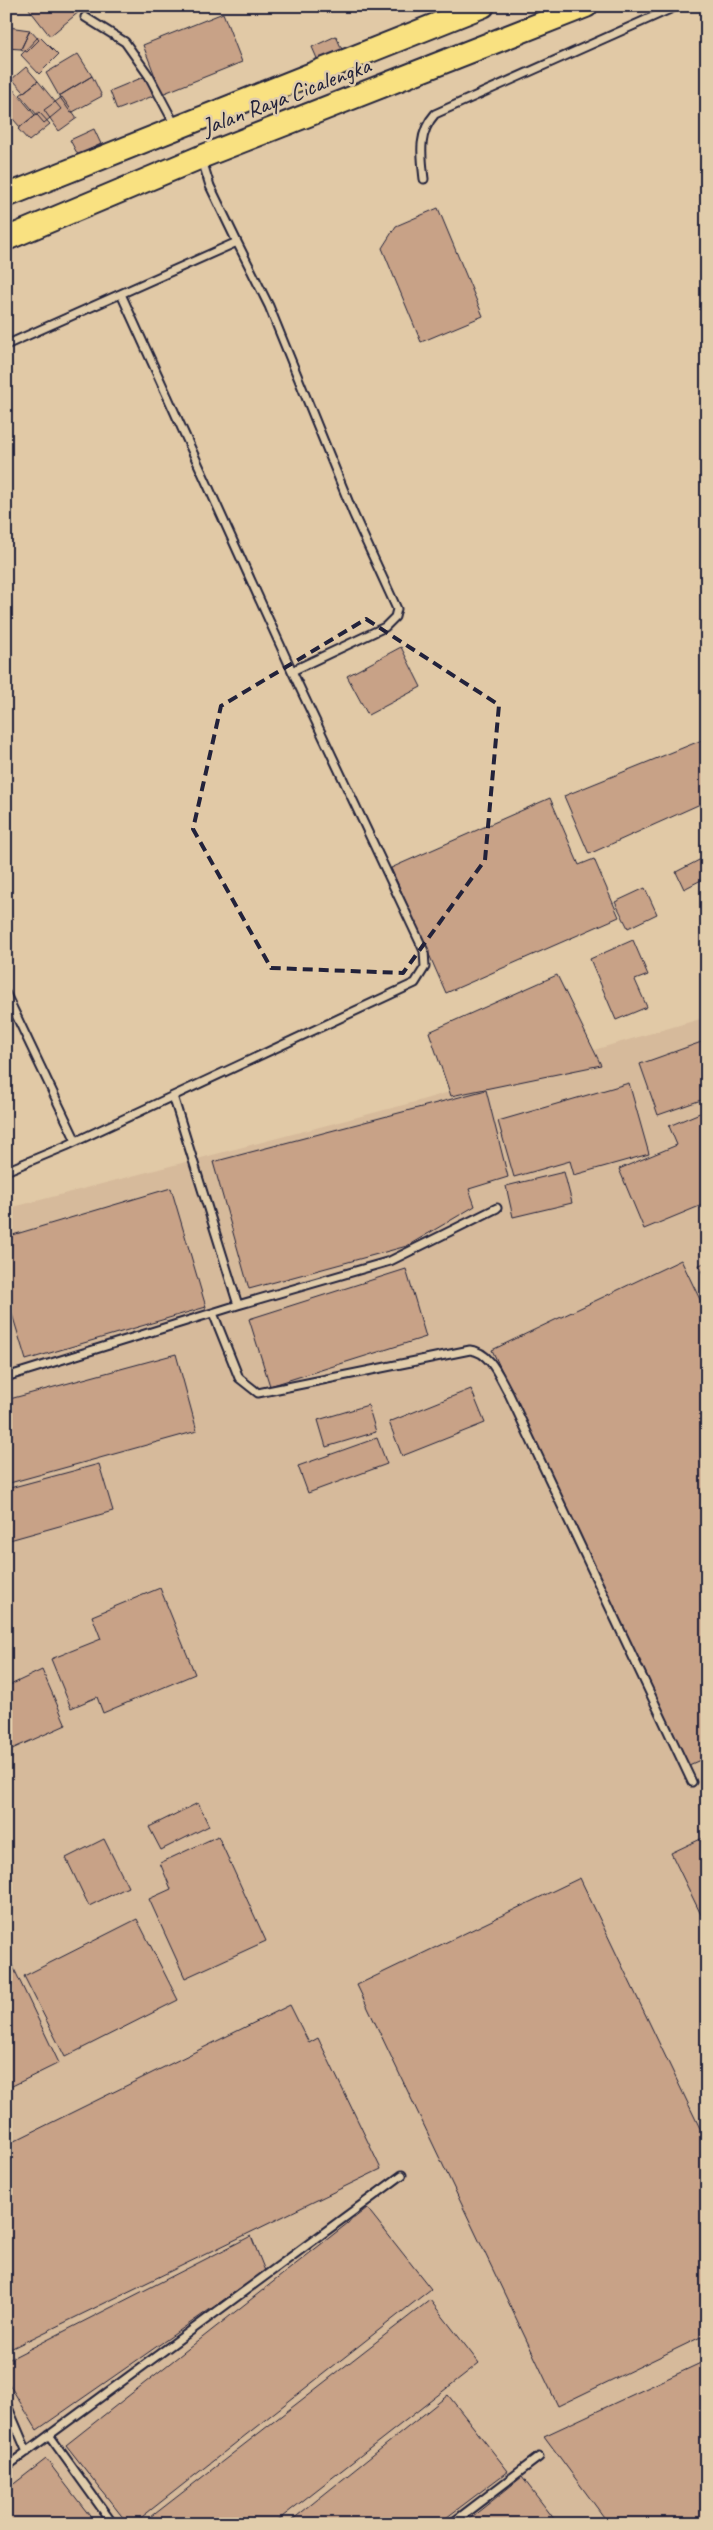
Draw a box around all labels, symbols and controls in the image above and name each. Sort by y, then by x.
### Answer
street label: Jalan Raya Cicalengka [197,50,376,142]

